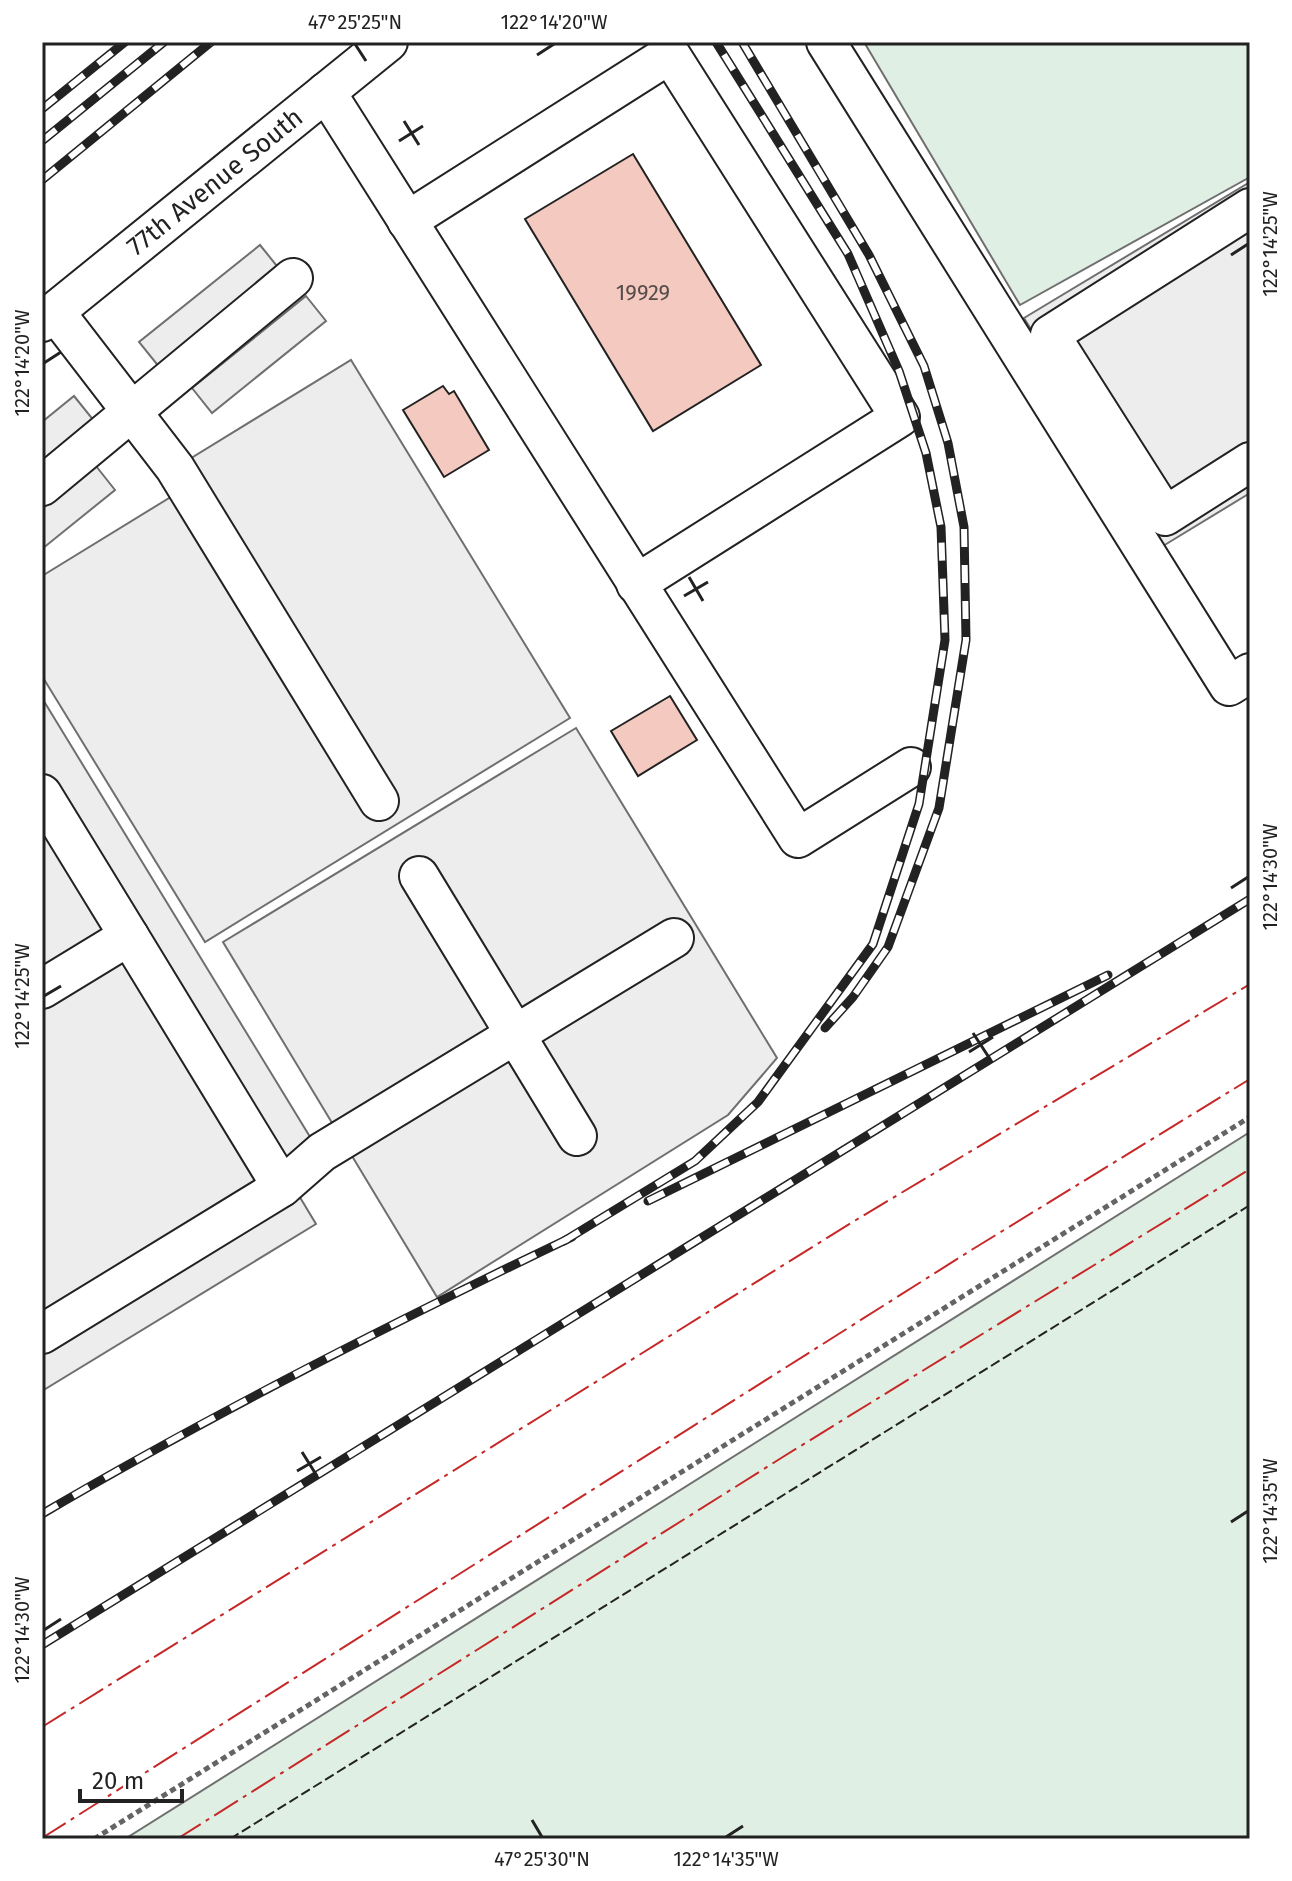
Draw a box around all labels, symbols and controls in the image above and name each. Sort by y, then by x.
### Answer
text: 47°25'25"N [308,10,402,34]
text: 122°14'20"W [501,10,608,34]
street label: 77th Avenue South [121,102,309,262]
text: 122°14'25"W [1258,191,1282,297]
house number: 19929 [616,279,670,306]
text: 122°14'20"W [10,309,34,416]
text: 122°14'30"W [1258,823,1282,931]
text: 122°14'25"W [10,943,34,1049]
text: 122°14'35"W [1258,1458,1282,1564]
text: 122°14'30"W [10,1576,34,1684]
scale bar [80,1753,182,1803]
text: 20 m [92,1767,144,1795]
text: 47°25'30"N [494,1847,590,1871]
text: 122°14'35"W [673,1847,779,1871]

